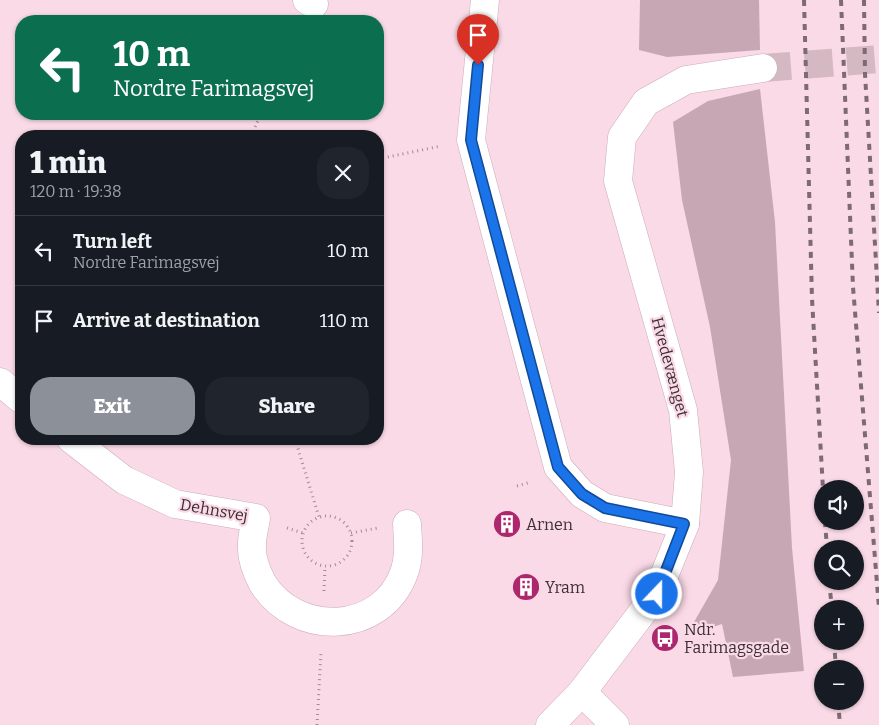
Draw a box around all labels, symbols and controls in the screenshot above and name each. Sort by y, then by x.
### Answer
pin [457,14,499,65]
icon: arrive [464,21,492,49]
text: 10 m [113,33,190,75]
icon: left [30,35,95,100]
text: Nordre Farimagsvej [113,75,314,102]
text: 1 min [30,145,106,181]
button: close [317,147,369,199]
text: 120 m · 19:38 [30,182,122,201]
text: Turn left [73,230,152,253]
icon: left [30,237,58,265]
text: 10 m [327,239,369,262]
text: Nordre Farimagsvej [73,253,219,272]
icon: arrive [30,307,58,335]
text: Arrive at destination [73,309,260,332]
text: 110 m [319,309,369,332]
street label: Hvedevænget [648,315,693,419]
button: Exit [30,377,195,435]
button: Share [205,377,369,435]
map controls [814,480,864,710]
button: sound [814,480,864,530]
street label: Dehnsvej [179,495,249,525]
building icon: Arnen [492,509,522,539]
place label: Arnen [526,515,573,534]
button: search [814,540,864,590]
position arrow [630,567,682,619]
building icon: Yram [511,572,541,602]
place label: Yram [545,578,585,597]
button: + [814,600,864,650]
place label: Ndr. Farimagsgade [684,620,789,657]
bus stop icon: Ndr. Farimagsgade [650,623,680,653]
button: − [814,660,864,710]

